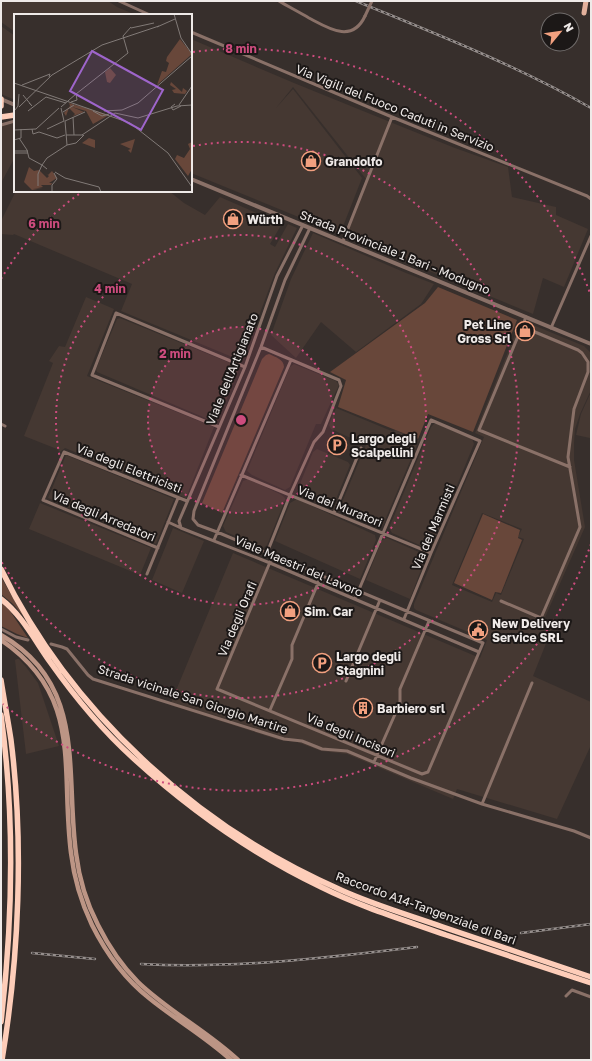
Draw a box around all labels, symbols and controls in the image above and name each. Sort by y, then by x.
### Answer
north arrow [540,12,580,52]
inset map [14,14,192,192]
text: N [561,20,577,34]
text: 8 min [225,41,257,56]
street label: Via Vigili del Fuoco Caduti in Servizio [294,61,496,155]
shop icon: Grandolfo [300,150,322,172]
place label: Grandolfo [325,154,382,169]
street label: Strada Provinciale 1 Bari - Modugno [298,207,492,297]
shop icon: Würth [222,208,244,230]
place label: Würth [247,212,283,227]
text: 6 min [28,216,60,231]
text: 4 min [94,281,126,296]
street label: Viale dell'Artigianato [203,311,261,427]
place label: Pet Line Gross Srl [457,317,511,346]
shop icon: Pet Line Gross Srl [514,320,536,342]
text: 2 min [159,346,191,361]
centre of rings [234,413,248,427]
place label: Largo degli Scalpellini [351,431,416,460]
parking icon: Largo degli Scalpellini [326,434,348,456]
street label: Via degli Elettricisti [74,440,184,496]
street label: Via dei Muratori [295,482,385,530]
street label: Via dei Marmisti [408,482,458,572]
street label: Via degli Arredatori [50,487,158,545]
street label: Viale Maestri del Lavoro [233,532,365,600]
street label: Via degli Orafi [214,579,260,659]
shop icon: Sim. Car [279,600,301,622]
place label: Sim. Car [304,604,353,619]
place label: New Delivery Service SRL [492,616,571,645]
public building icon: New Delivery Service SRL [467,619,489,641]
place label: Largo degli Stagnini [336,649,401,678]
parking icon: Largo degli Stagnini [311,652,333,674]
street label: Strada vicinale San Giorgio Martire [96,661,290,737]
building icon: Barbiero srl [352,697,374,719]
place label: Barbiero srl [377,701,445,716]
street label: Via degli Incisori [304,709,398,761]
street label: Raccordo A14-Tangenziale di Bari [334,868,518,948]

